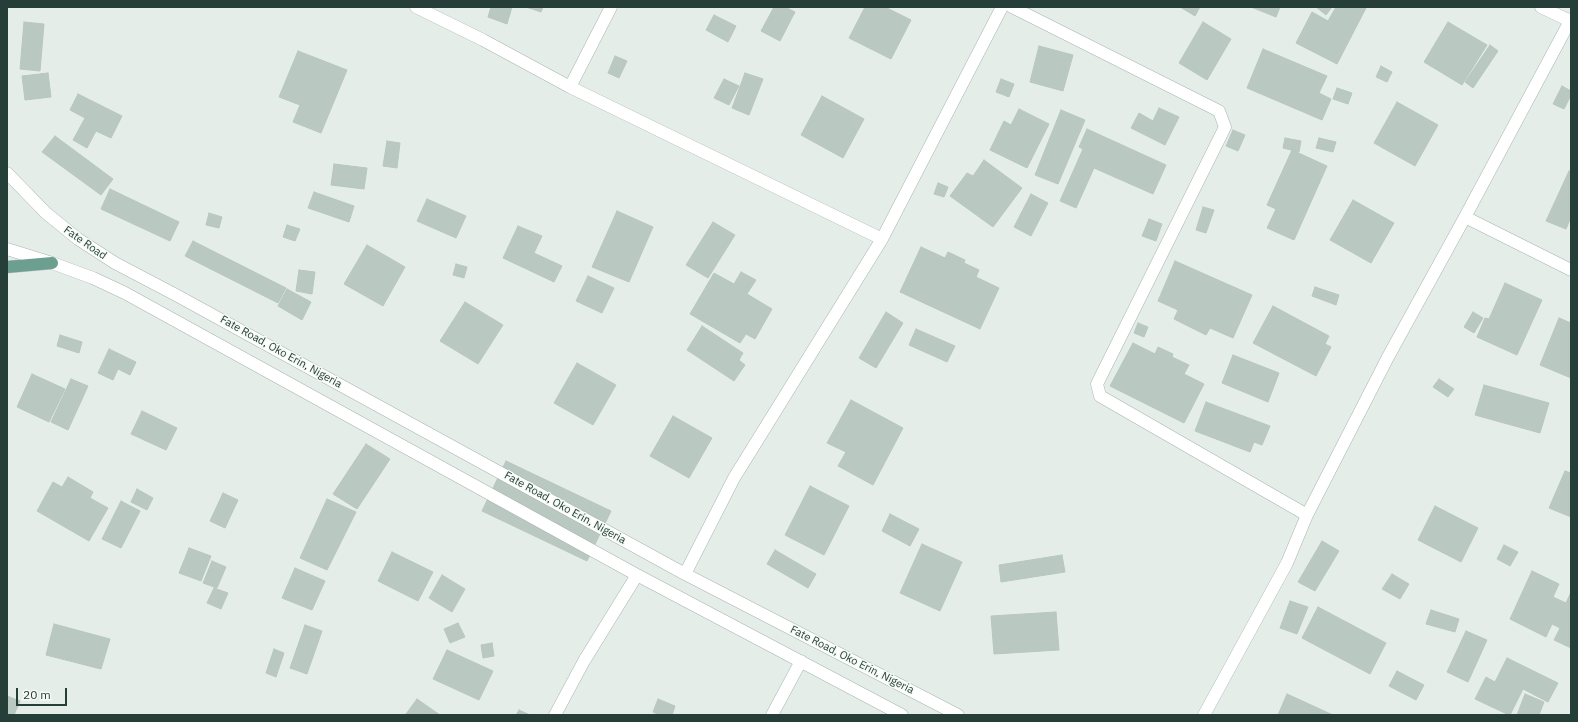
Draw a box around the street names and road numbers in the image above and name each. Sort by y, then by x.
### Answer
street label: Fate Road [61,223,109,263]
street label: Fate Road, Oko Erin, Nigeria [218,313,344,391]
street label: Fate Road, Oko Erin, Nigeria [502,469,628,547]
street label: Fate Road, Oko Erin, Nigeria [788,623,916,697]

